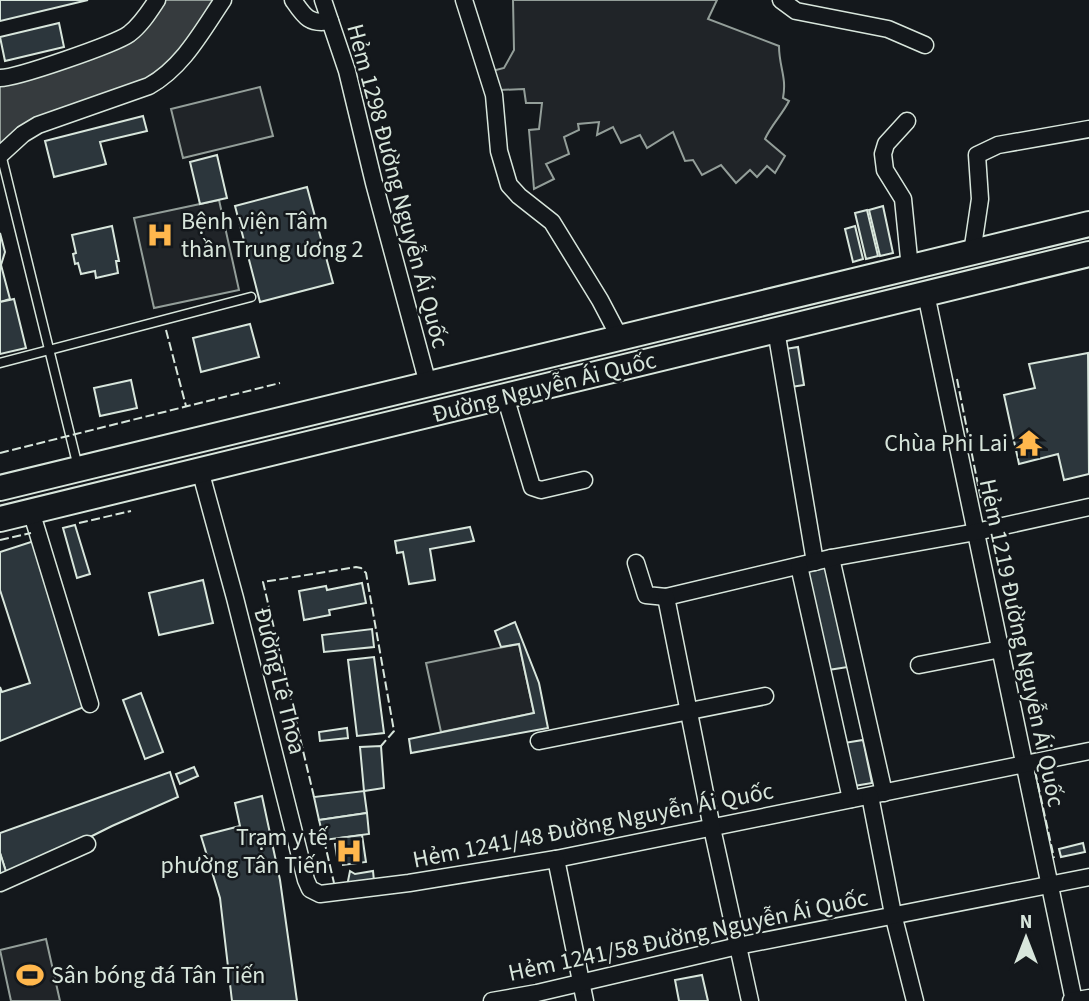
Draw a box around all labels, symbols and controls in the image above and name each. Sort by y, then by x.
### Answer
street label: Hẻm 1298 Đường Nguyễn Ái Quốc [337,20,458,352]
place label: Bệnh viện Tâm thần Trung ương 2 [181,204,363,267]
hospital icon: Bệnh viện Tâm thần Trung ương 2 [145,220,175,250]
street label: Đường Nguyễn Ái Quốc [428,343,660,432]
place label: Chùa Phi Lai [884,426,1008,461]
temple icon: Chùa Phi Lai [1014,428,1044,458]
street label: Hẻm 1219 Đường Nguyễn Ái Quốc [970,476,1073,810]
street label: Đường Lê Thoa [244,604,315,758]
street label: Hẻm 1241/48 Đường Nguyễn Ái Quốc [410,773,776,878]
place label: Trạm y tế phường Tân Tiến [161,820,329,883]
hospital icon: Trạm y tế phường Tân Tiến [334,836,364,866]
street label: Hẻm 1241/58 Đường Nguyễn Ái Quốc [505,880,871,991]
north arrow [991,903,1061,973]
text: N [1020,909,1032,936]
place label: Sân bóng đá Tân Tiến [51,958,265,993]
sports icon: Sân bóng đá Tân Tiến [15,960,45,990]

